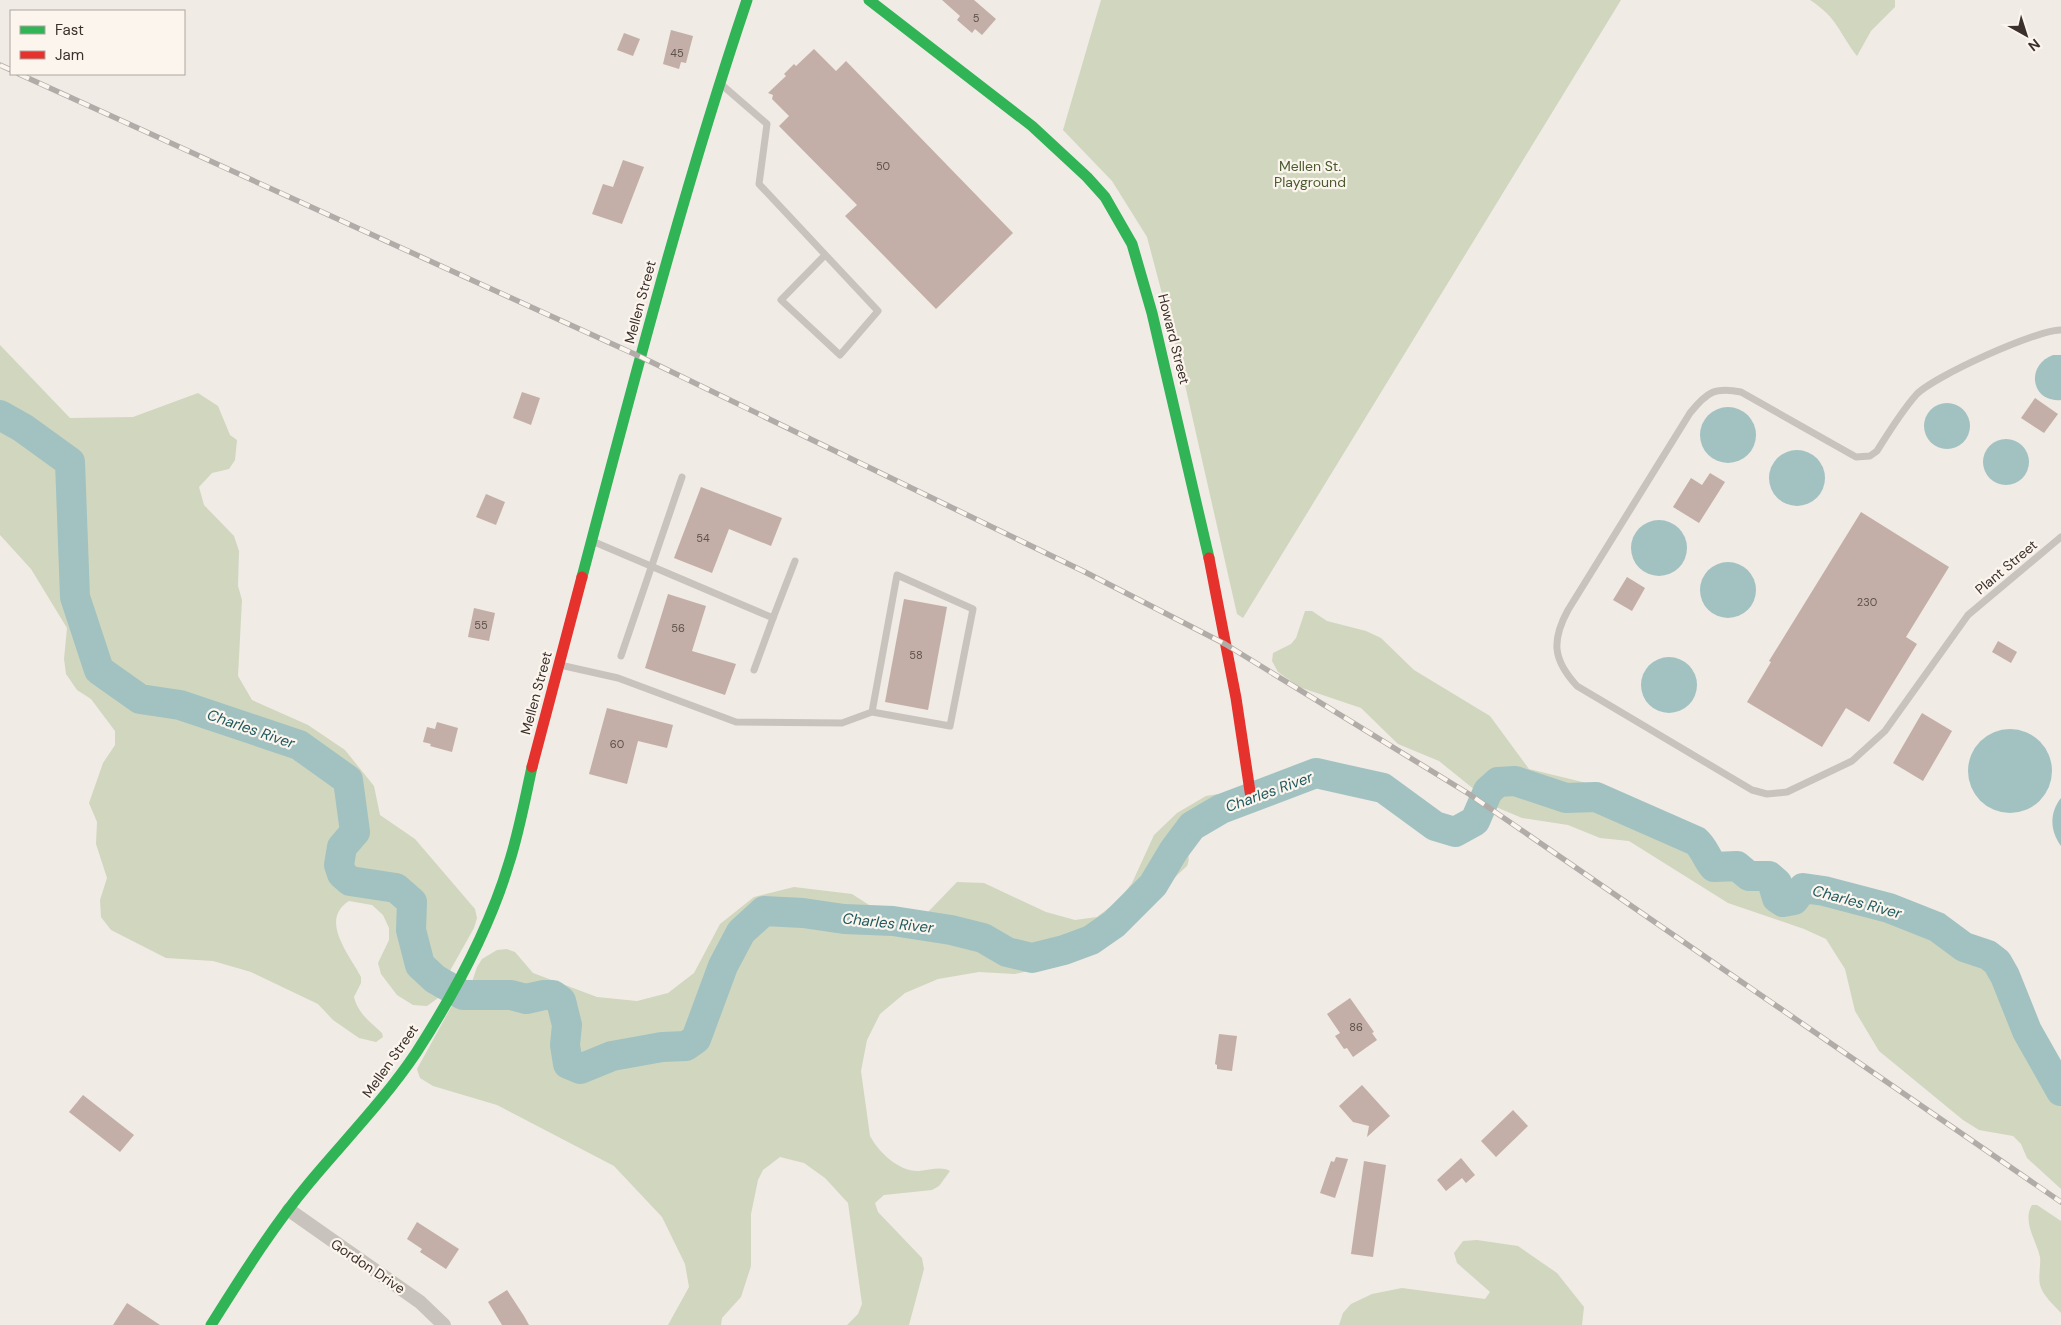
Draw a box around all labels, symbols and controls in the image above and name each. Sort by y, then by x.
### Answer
legend [10,10,185,75]
north arrow [2001,10,2051,60]
house number: 5 [973,11,980,25]
text: Fast [55,20,84,40]
text: N [2025,35,2044,55]
text: Jam [55,45,84,65]
house number: 45 [670,46,684,60]
park label: Mellen St. Playground [1274,157,1346,191]
house number: 50 [876,159,890,173]
street label: Mellen Street [620,258,660,346]
street label: Howard Street [1154,292,1194,386]
house number: 54 [696,531,710,545]
street label: Plant Street [1971,536,2041,598]
house number: 230 [1857,595,1877,609]
house number: 55 [474,618,488,632]
house number: 56 [671,621,685,635]
house number: 58 [909,648,923,662]
street label: Mellen Street [516,649,556,737]
water label: Charles River [204,705,298,753]
house number: 60 [610,737,624,751]
water label: Charles River [1223,767,1316,817]
water label: Charles River [1810,880,1904,924]
water label: Charles River [841,908,935,938]
house number: 86 [1349,1020,1363,1034]
street label: Mellen Street [358,1021,422,1101]
street label: Gordon Drive [327,1235,409,1297]

